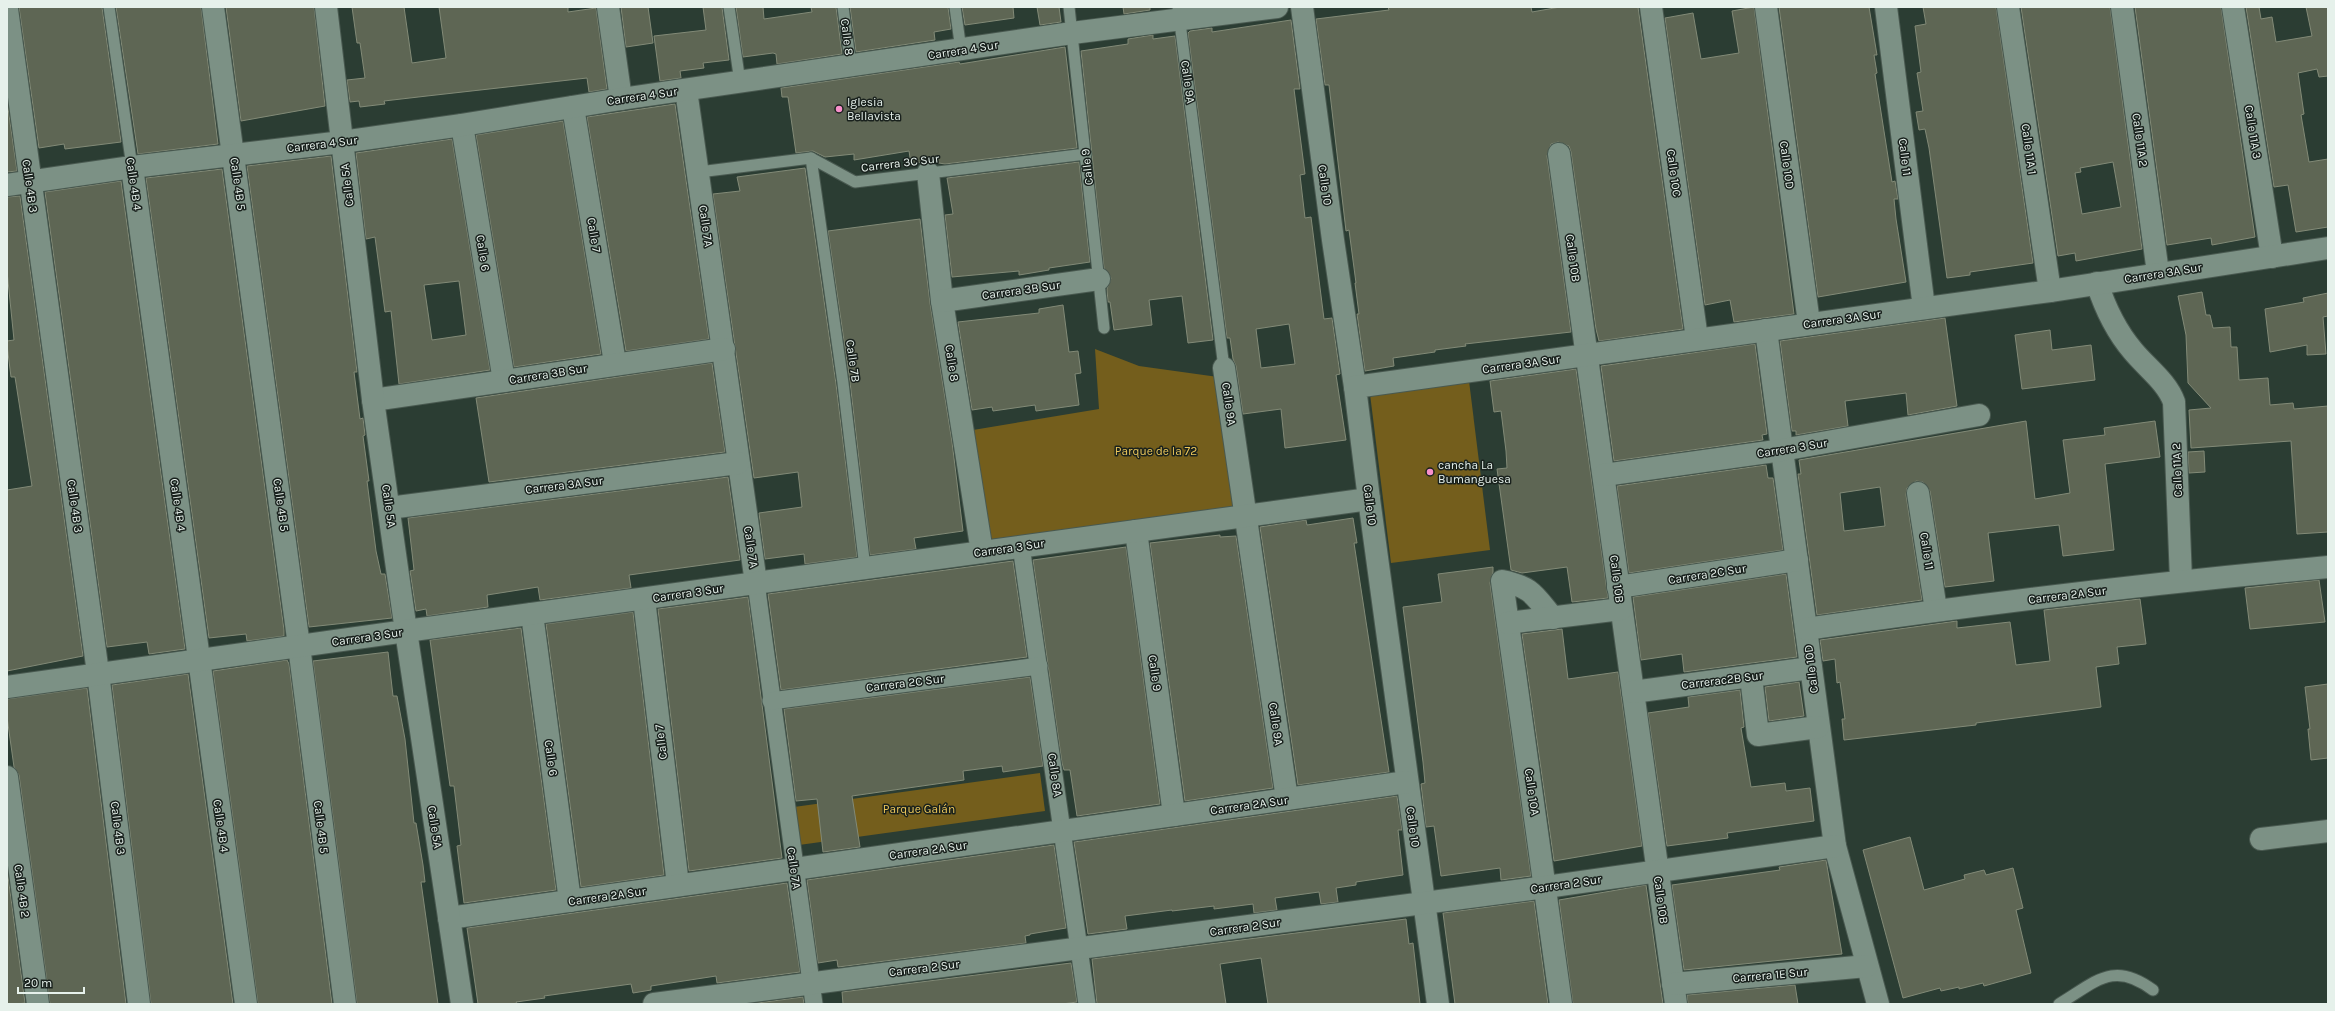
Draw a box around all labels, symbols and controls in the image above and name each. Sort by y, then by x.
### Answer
street label: Calle 8 [838,18,856,56]
street label: Carrera 4 Sur [927,37,1000,62]
street label: Calle 9A [1178,59,1198,105]
street label: Carrera 4 Sur [606,84,679,108]
place label: Iglesia Bellavista [847,95,901,123]
marker: Iglesia Bellavista [834,104,844,114]
street label: Calle 11A 3 [2242,104,2264,160]
street label: Calle 11A 2 [2129,112,2151,168]
street label: Calle 11A 1 [2018,123,2040,175]
street label: Carrera 4 Sur [286,133,359,155]
street label: Calle 11 [1896,137,1914,177]
street label: Calle 10D [1777,140,1797,190]
street label: Calle 9 [1078,148,1096,186]
street label: Calle 10C [1664,148,1684,198]
street label: Carrera 3C Sur [860,151,941,175]
street label: Calle 4B 4 [123,157,145,212]
street label: Calle 4B 5 [227,157,249,212]
street label: Calle 4B 3 [19,158,41,214]
street label: Calle 5A [337,163,357,207]
street label: Calle 10 [1315,164,1335,206]
street label: Calle 7A [696,204,716,248]
street label: Calle 7 [584,216,604,254]
street label: Calle 10B [1563,233,1583,283]
street label: Calle 6 [473,234,493,272]
street label: Carrera 3A Sur [2123,260,2203,286]
street label: Carrera 3B Sur [981,277,1062,302]
street label: Carrera 3A Sur [1802,307,1882,331]
street label: Calle 7B [843,339,863,383]
street label: Calle 8 [942,344,962,382]
street label: Carrera 3A Sur [1481,352,1561,376]
street label: Carrera 3B Sur [508,361,589,387]
street label: Calle 9A [1219,381,1239,427]
street label: Carrera 3 Sur [1756,435,1829,460]
street label: Calle 11A 2 [2169,443,2185,497]
park label: Parque de la 72 [1115,444,1197,458]
place label: cancha La Bumanguesa [1438,458,1511,486]
marker: cancha La Bumanguesa [1425,467,1435,477]
street label: Carrera 3A Sur [524,473,604,497]
street label: Calle 4B 3 [64,478,86,534]
street label: Calle 4B 4 [167,478,189,533]
street label: Calle 4B 5 [270,478,292,533]
street label: Calle 5A [379,484,399,529]
street label: Calle 10 [1361,484,1379,526]
street label: Calle 7A [741,525,761,569]
street label: Calle 11 [1917,531,1937,571]
street label: Carrera 3 Sur [973,536,1046,560]
street label: Calle 10B [1607,554,1627,604]
street label: Carrera 2C Sur [1667,561,1748,587]
street label: Carrera 3 Sur [652,581,725,605]
street label: Carrera 2A Sur [2027,583,2107,607]
street label: Carrera 3 Sur [331,625,404,649]
street label: Calle 10D [1801,644,1821,694]
street label: Calle 9 [1146,654,1164,692]
street label: Carrerac2B Sur [1680,668,1764,692]
street label: Carrera 2C Sur [865,671,946,695]
street label: Calle 9A [1266,701,1286,747]
street label: Calle 7 [652,723,670,760]
street label: Calle 6 [542,739,560,777]
street label: Calle 8A [1045,752,1065,798]
street label: Calle 10A [1522,767,1542,817]
street label: Carrera 2A Sur [1209,793,1289,817]
street label: Calle 4B 4 [210,799,232,854]
street label: Calle 4B 3 [108,800,128,856]
street label: Calle 4B 5 [311,800,331,855]
park label: Parque Galán [883,802,955,816]
street label: Calle 5A [425,804,445,850]
street label: Calle 10 [1403,806,1423,848]
street label: Carrera 2A Sur [888,838,968,862]
street label: Calle 7A [784,846,804,890]
street label: Calle 4B 2 [11,863,33,919]
street label: Carrera 2 Sur [1530,872,1603,896]
street label: Calle 10B [1651,875,1671,925]
street label: Carrera 2A Sur [567,884,647,908]
street label: Carrera 2 Sur [1209,915,1282,939]
street label: Carrera 2 Sur [888,957,961,979]
street label: Carrera 1E Sur [1732,965,1809,985]
scale bar [18,969,84,995]
text: 20 m [24,976,52,990]

